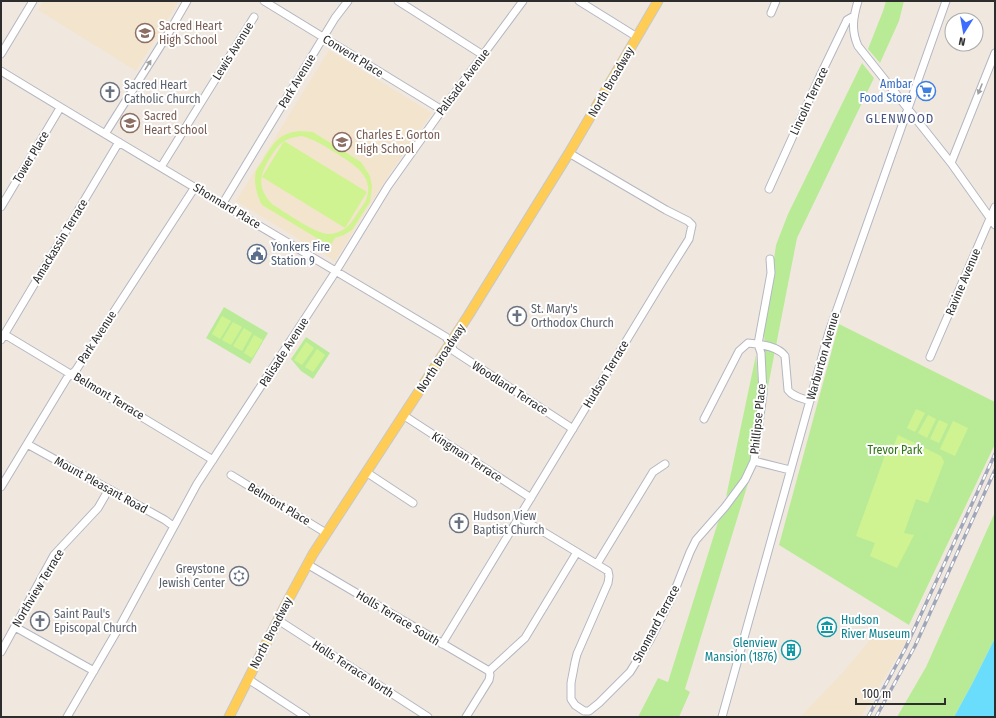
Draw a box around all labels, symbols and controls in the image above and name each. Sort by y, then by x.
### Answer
north arrow [944,12,984,52]
place label: Sacred Heart High School [159,19,222,47]
street label: Lewis Avenue [210,19,256,83]
school or university icon: Sacred Heart High School [134,22,156,44]
street label: Convent Place [320,32,386,80]
text: N [958,34,967,48]
street label: North Broadway [585,44,637,120]
street label: Palisade Avenue [433,46,493,118]
street label: Park Avenue [275,52,319,110]
one-way arrow [144,59,151,71]
street label: Lincoln Terrace [787,65,831,137]
place label: Ambar Food Store [859,77,913,105]
place label: Sacred Heart Catholic Church [124,78,200,106]
supermarket icon: Ambar Food Store [915,80,937,102]
church icon: Sacred Heart Catholic Church [99,81,121,103]
one-way arrow [977,84,983,96]
place label: Sacred Heart School [144,109,207,137]
district label: GLENWOOD [866,111,934,126]
school or university icon: Sacred Heart School [119,112,141,134]
street label: Tower Place [10,128,52,185]
place label: Charles E. Gorton High School [356,128,440,156]
school or university icon: Charles E. Gorton High School [331,131,353,153]
street label: Shonnard Place [191,180,263,232]
street label: Amackassin Terrace [29,196,91,286]
place label: Yonkers Fire Station 9 [271,240,330,268]
public building icon: Yonkers Fire Station 9 [246,243,268,265]
street label: Ravine Avenue [943,246,983,318]
place label: St. Mary's Orthodox Church [531,302,614,330]
church icon: St. Mary's Orthodox Church [506,305,528,327]
street label: Park Avenue [75,308,119,366]
street label: Warburton Avenue [804,310,842,402]
street label: Palisade Avenue [256,315,312,389]
street label: North Broadway [414,321,469,395]
street label: Hudson Terrace [580,338,632,410]
street label: Woodland Terrace [469,358,551,418]
street label: Belmont Terrace [71,369,147,423]
street label: Phillipse Place [747,383,769,455]
street label: Kingman Terrace [429,429,505,485]
park label: Trevor Park [868,443,923,457]
street label: Mount Pleasant Road [52,454,150,516]
street label: Belmont Place [245,480,313,528]
place label: Hudson View Baptist Church [473,509,545,537]
church icon: Hudson View Baptist Church [448,512,470,534]
street label: Northview Terrace [9,546,67,630]
place label: Greystone Jewish Center [159,562,226,590]
synagogue icon: Greystone Jewish Center [228,565,250,587]
street label: Shonnard Terrace [630,583,682,665]
street label: Holls Terrace South [354,588,442,648]
street label: North Broadway [247,594,295,671]
place label: Saint Paul's Episcopal Church [54,607,137,635]
church icon: Saint Paul's Episcopal Church [29,610,51,632]
place label: Hudson River Museum [841,613,910,641]
museum icon: Hudson River Museum [816,616,838,638]
place label: Glenview Mansion (1876) [705,636,777,664]
street label: Holls Terrace North [310,637,396,701]
building icon: Glenview Mansion (1876) [780,639,802,661]
scale bar [856,680,945,706]
text: 100 m [862,687,891,701]

